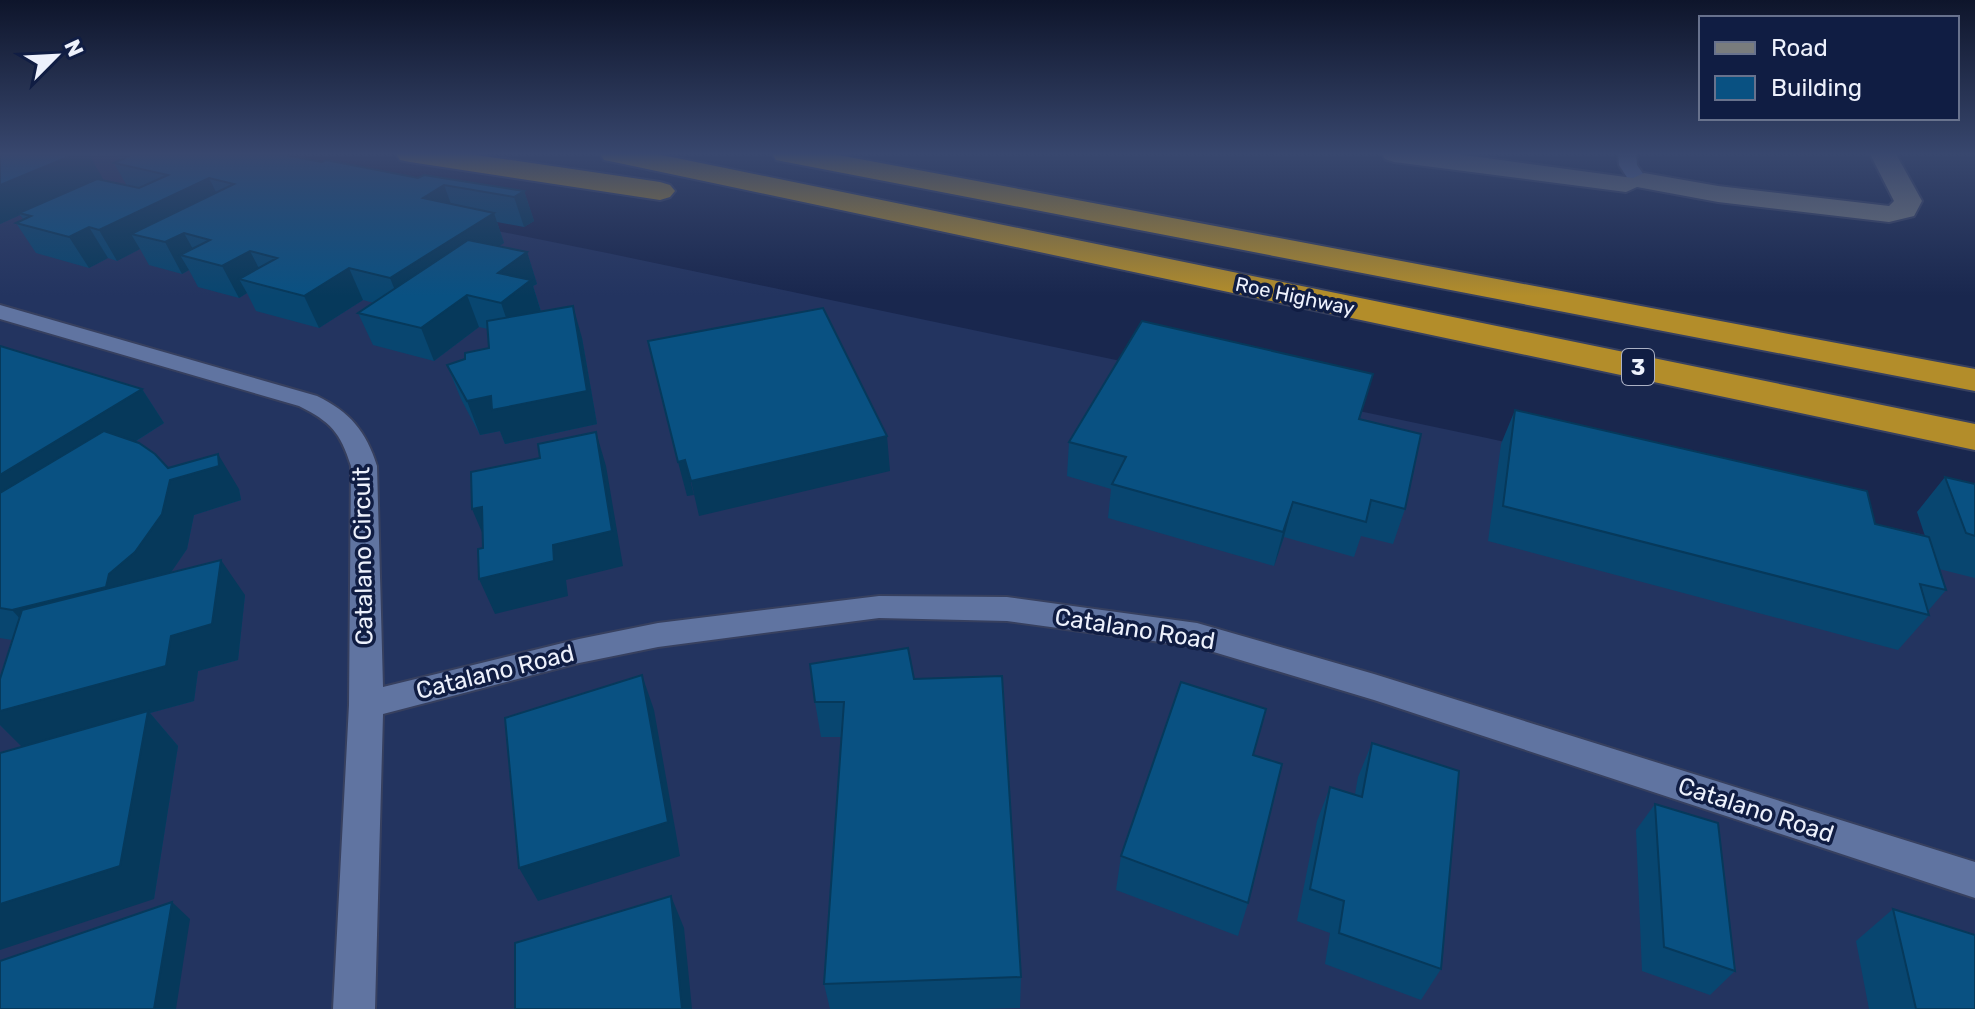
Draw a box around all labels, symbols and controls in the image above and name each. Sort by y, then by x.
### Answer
north arrow [16,16,96,96]
legend [1699,16,1959,120]
text: Road [1771,34,1828,62]
text: N [58,35,89,61]
text: Building [1771,74,1862,102]
street label: Roe Highway [1233,272,1357,320]
road number: 3 [1622,349,1654,385]
street label: Catalano Circuit [347,466,379,646]
street label: Catalano Road [1053,603,1217,655]
street label: Catalano Road [413,639,577,705]
street label: Catalano Road [1675,772,1837,848]

